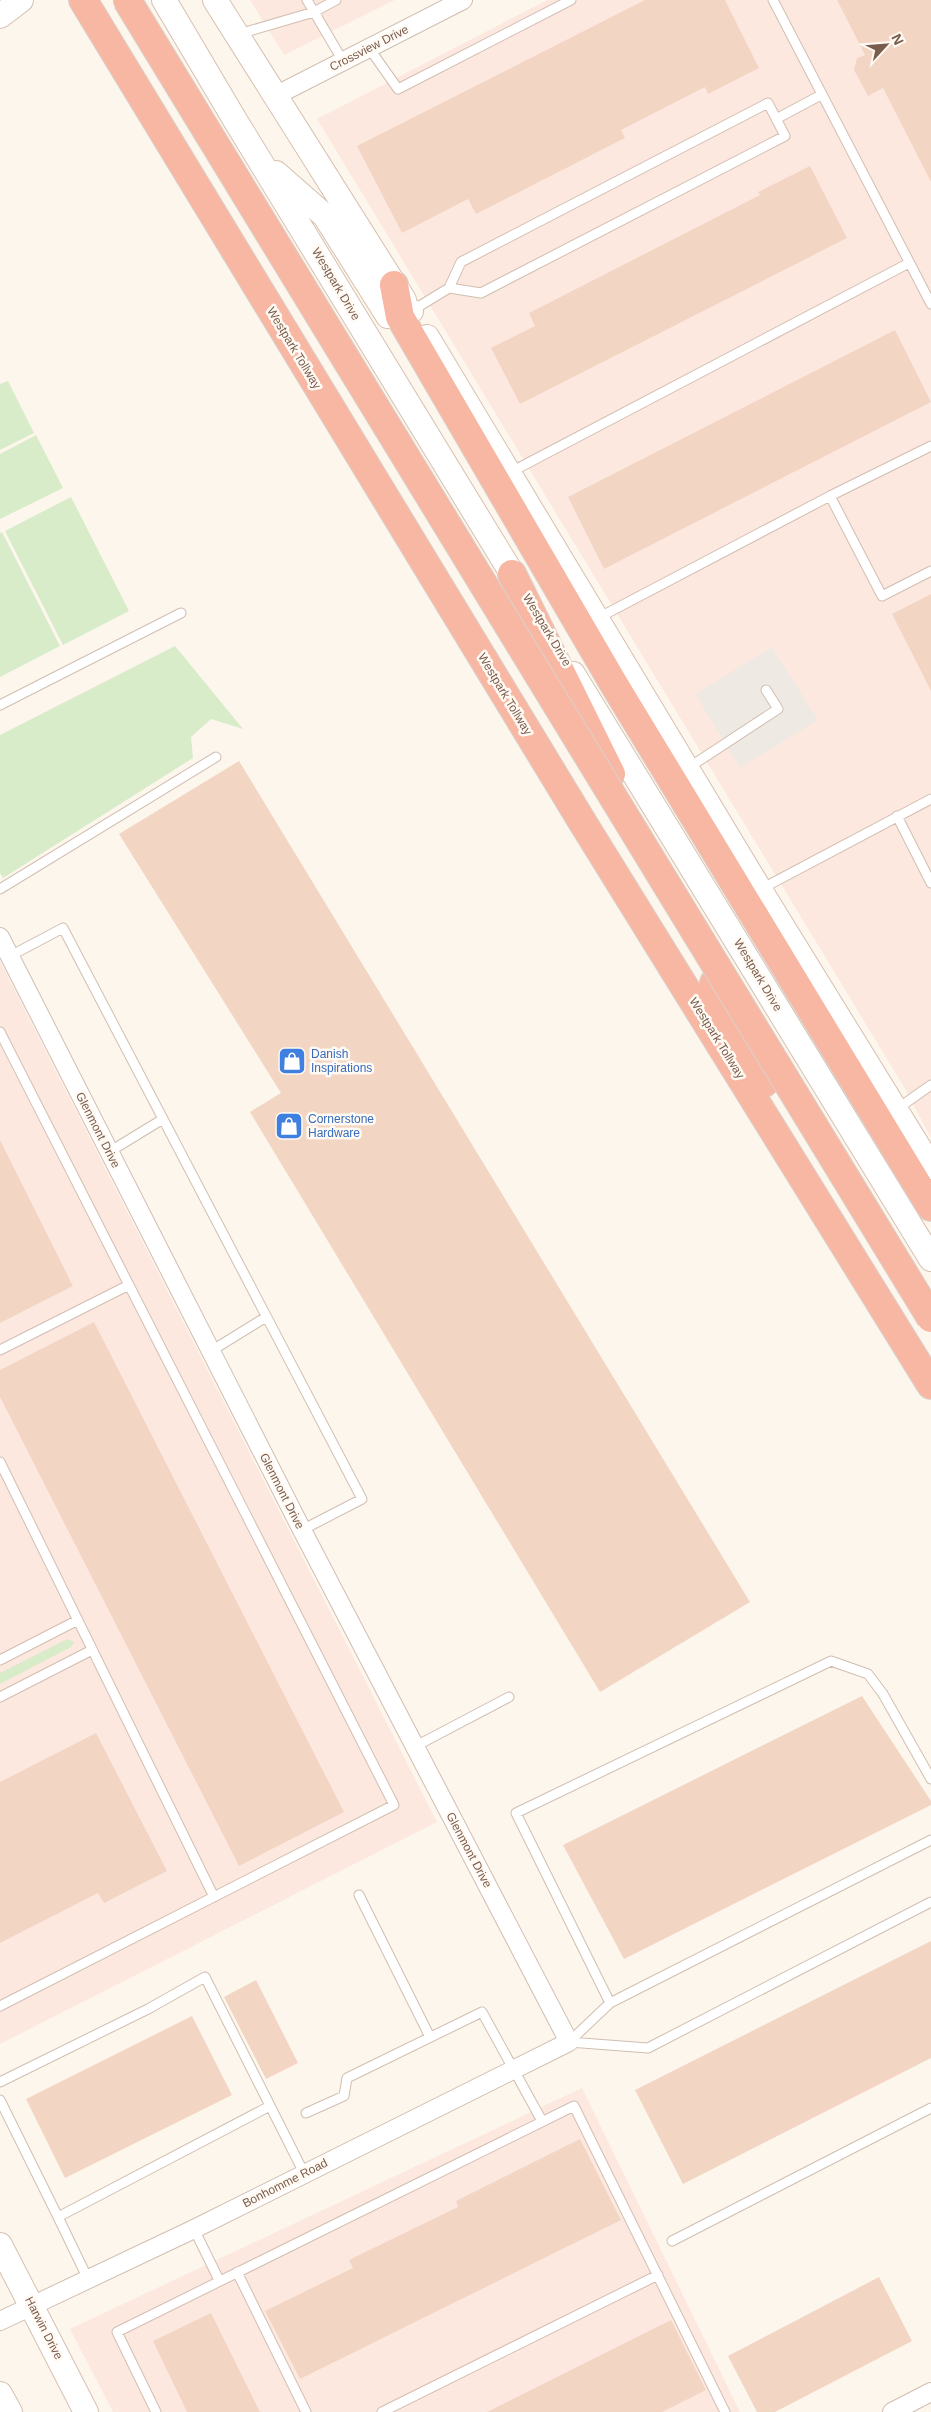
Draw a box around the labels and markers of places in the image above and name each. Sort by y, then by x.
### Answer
shop icon: Danish Inspirations [277,1046,307,1076]
place label: Danish Inspirations [311,1047,372,1075]
shop icon: Cornerstone Hardware [274,1111,304,1141]
place label: Cornerstone Hardware [308,1112,374,1140]

